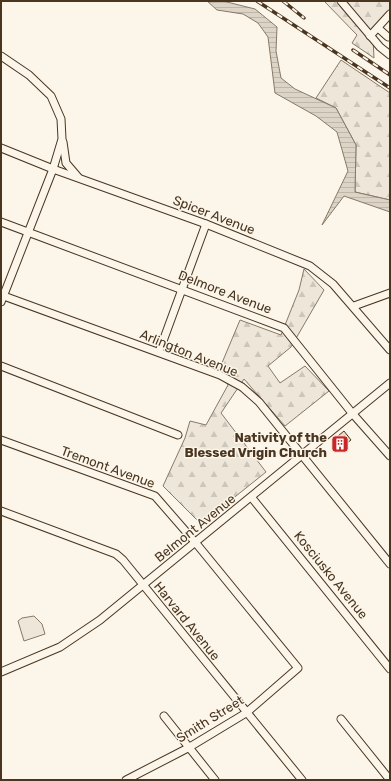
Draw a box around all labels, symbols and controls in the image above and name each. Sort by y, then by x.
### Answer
street label: Spicer Avenue [171,193,257,237]
street label: Delmore Avenue [176,267,274,317]
street label: Arlington Avenue [137,326,240,380]
place label: Nativity of the Blessed Vrigin Church [185,430,327,460]
building icon: Nativity of the Blessed Vrigin Church [330,434,350,454]
street label: Tremont Avenue [59,443,157,491]
street label: Belmont Avenue [152,491,238,565]
street label: Kosciusko Avenue [291,528,371,622]
street label: Harvard Avenue [151,579,223,663]
street label: Smith Street [174,692,246,746]

